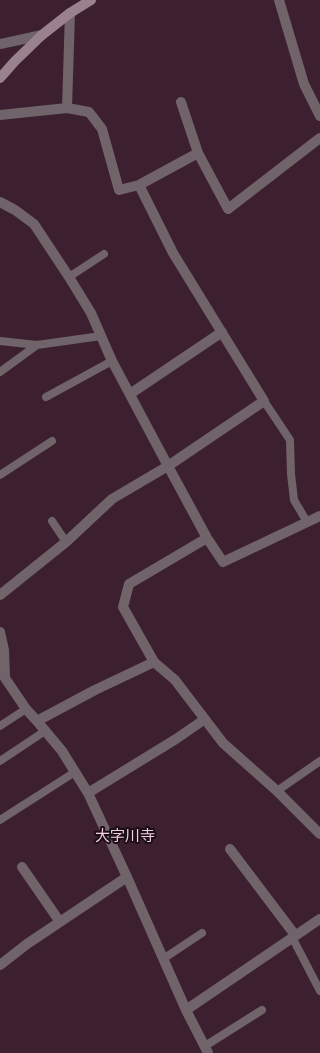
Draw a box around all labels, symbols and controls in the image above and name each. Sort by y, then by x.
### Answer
district label: 大字川寺 [95,828,155,846]

